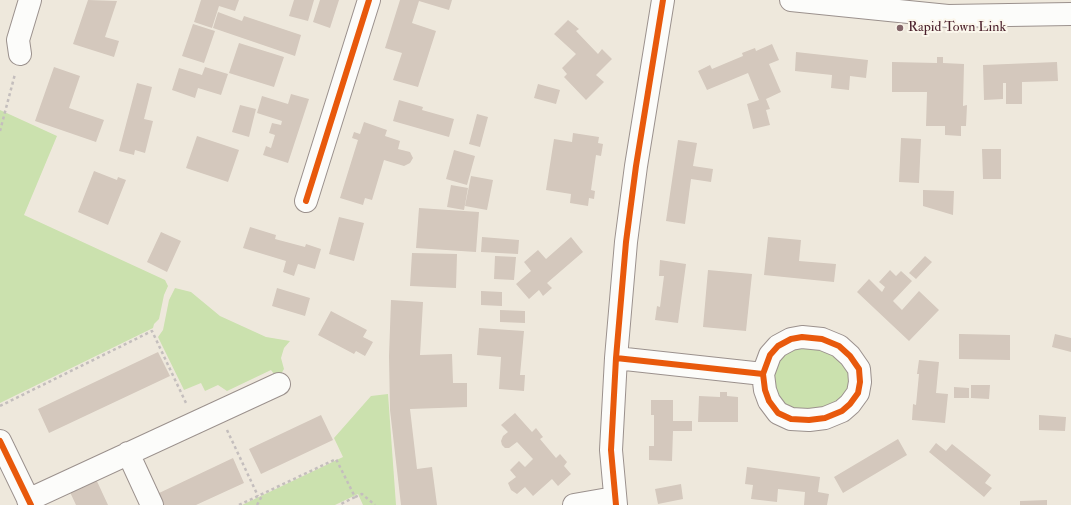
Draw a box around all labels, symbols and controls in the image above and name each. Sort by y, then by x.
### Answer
place label: Rapid Town Link [908,20,1006,36]
marker: Rapid Town Link [895,23,905,33]

